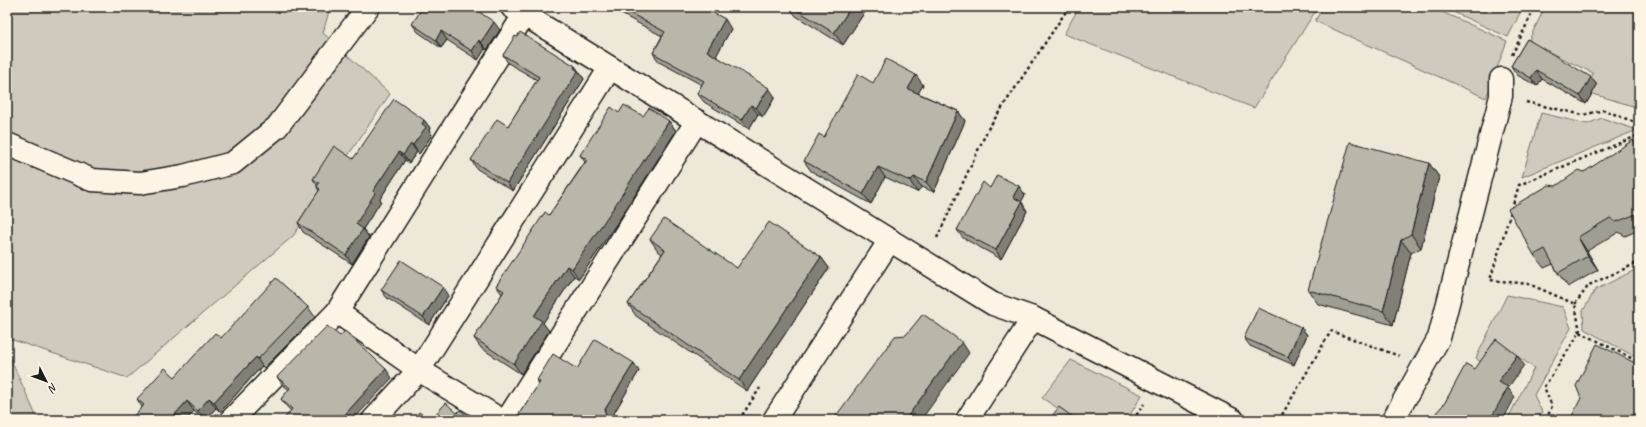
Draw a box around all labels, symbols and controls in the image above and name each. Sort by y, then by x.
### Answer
north arrow [26,361,66,401]
text: N [44,380,61,397]

